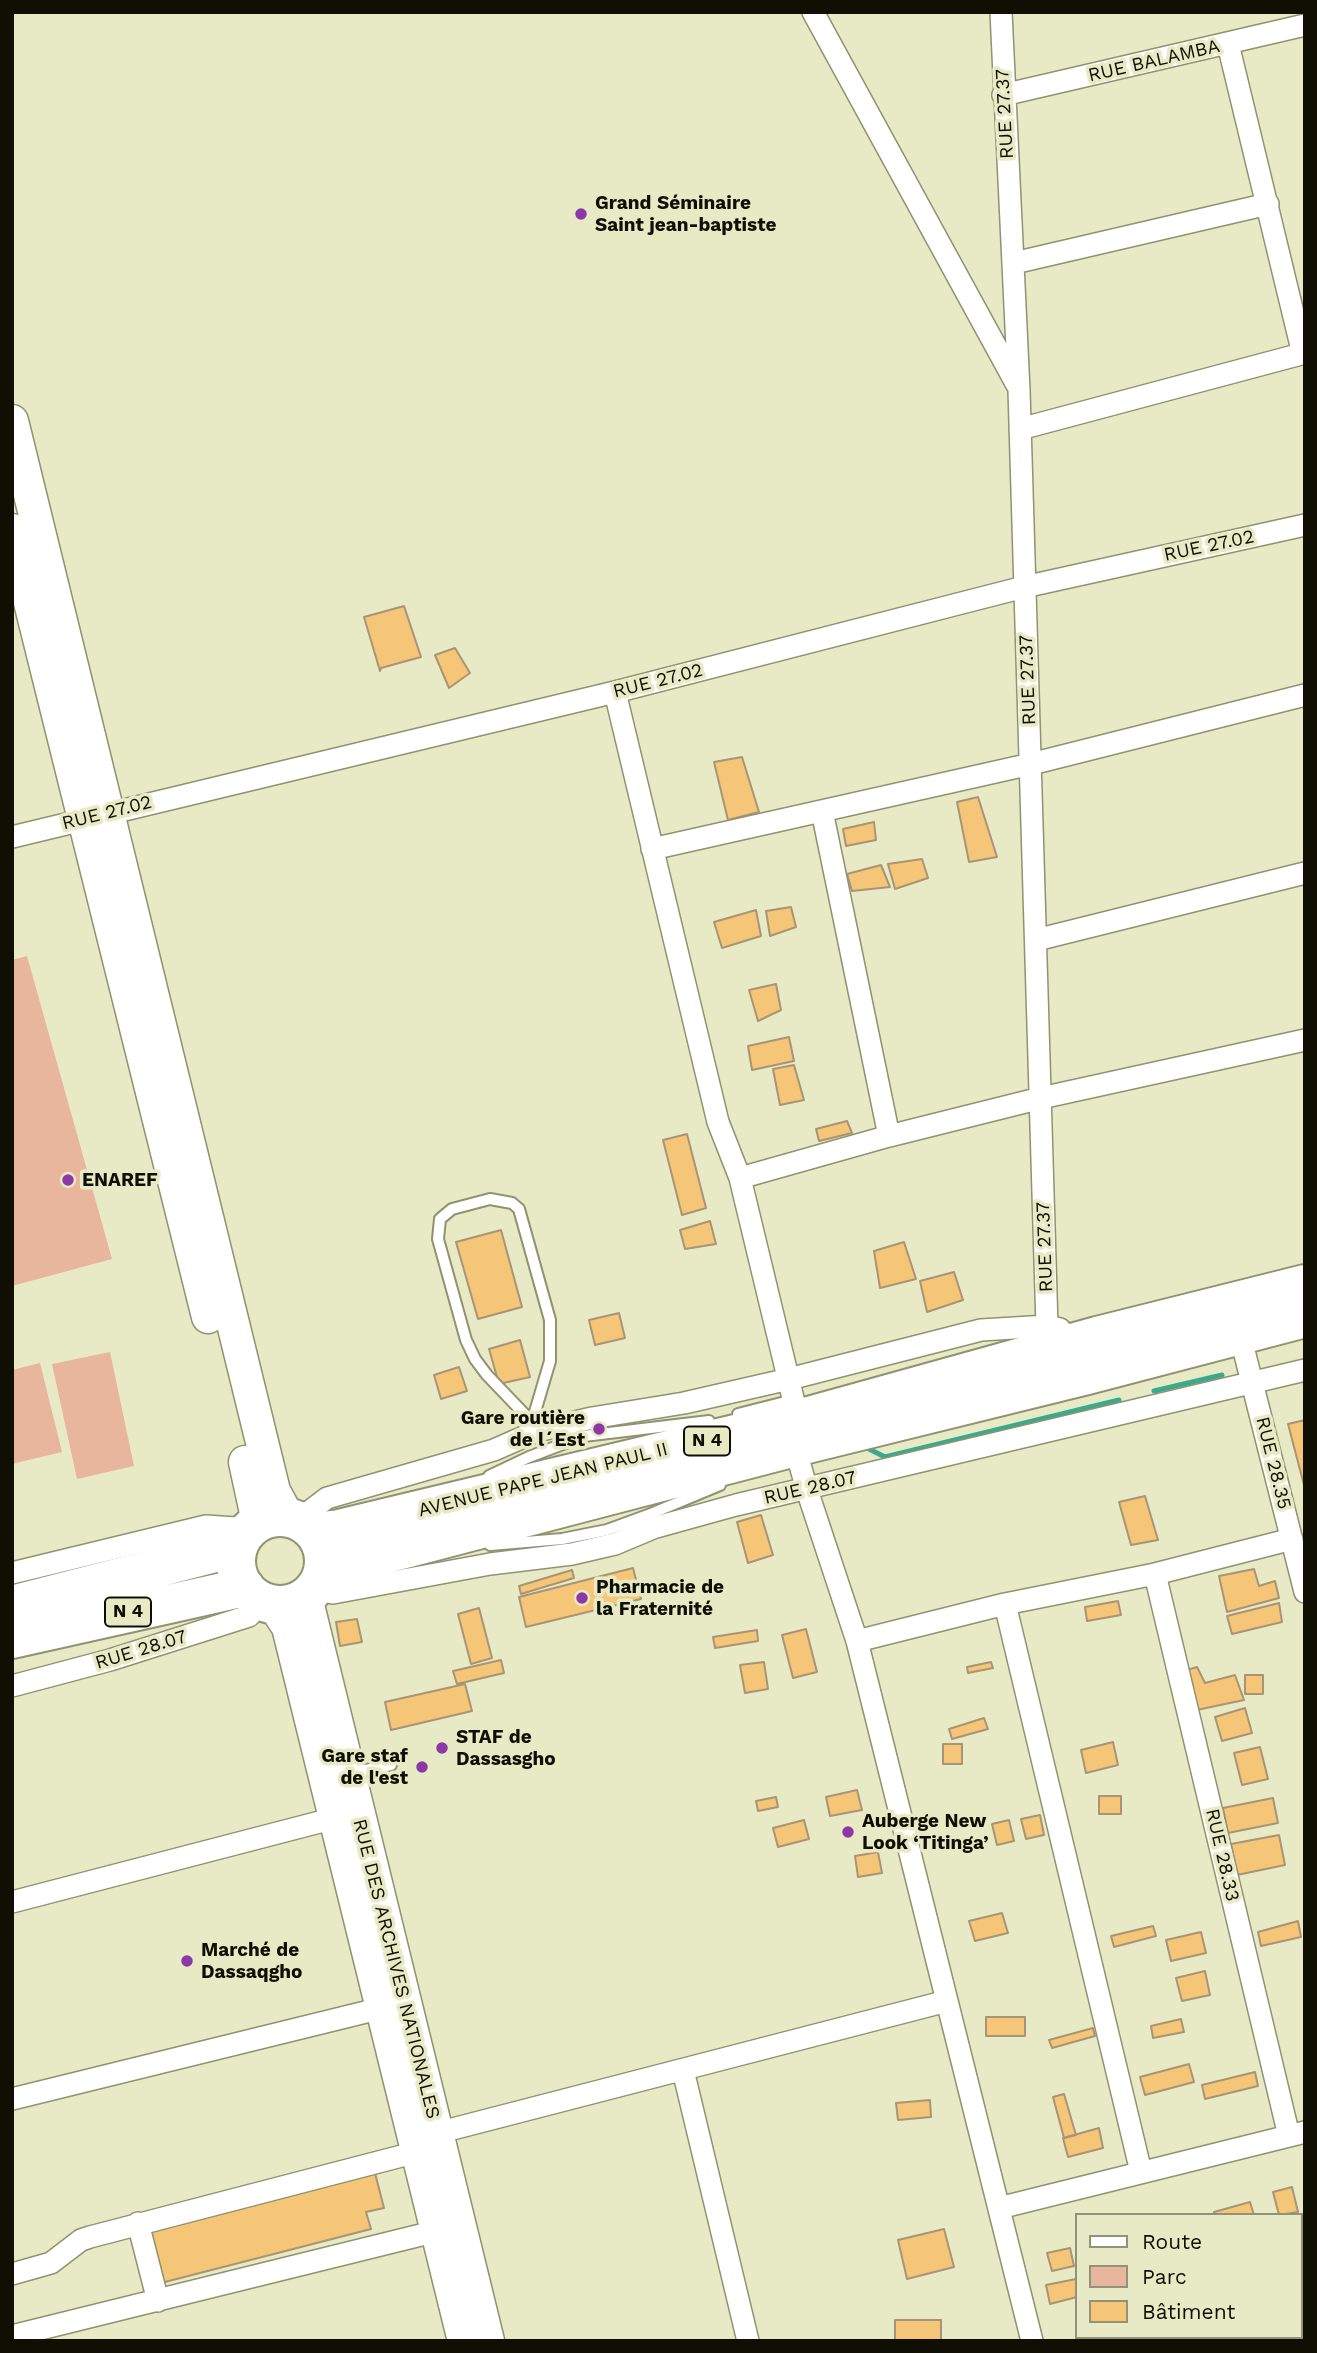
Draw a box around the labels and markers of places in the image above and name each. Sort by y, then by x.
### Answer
place label: Grand Séminaire Saint jean-baptiste [595,192,776,236]
marker: Grand Séminaire Saint jean-baptiste [573,206,589,222]
place label: ENAREF [82,1169,158,1191]
marker: ENAREF [60,1172,76,1188]
place label: Gare routière de l´Est [461,1407,585,1451]
marker: Gare routière de l´Est [591,1421,607,1437]
place label: Pharmacie de la Fraternité [596,1576,724,1620]
marker: Pharmacie de la Fraternité [574,1590,590,1606]
place label: STAF de Dassasgho [456,1726,556,1770]
marker: STAF de Dassasgho [434,1740,450,1756]
place label: Gare staf de l'est [321,1745,408,1789]
marker: Gare staf de l'est [414,1759,430,1775]
place label: Auberge New Look ‘Titinga’ [862,1810,989,1854]
marker: Auberge New Look ‘Titinga’ [840,1824,856,1840]
place label: Marché de Dassaqgho [201,1939,302,1983]
marker: Marché de Dassaqgho [179,1953,195,1969]

